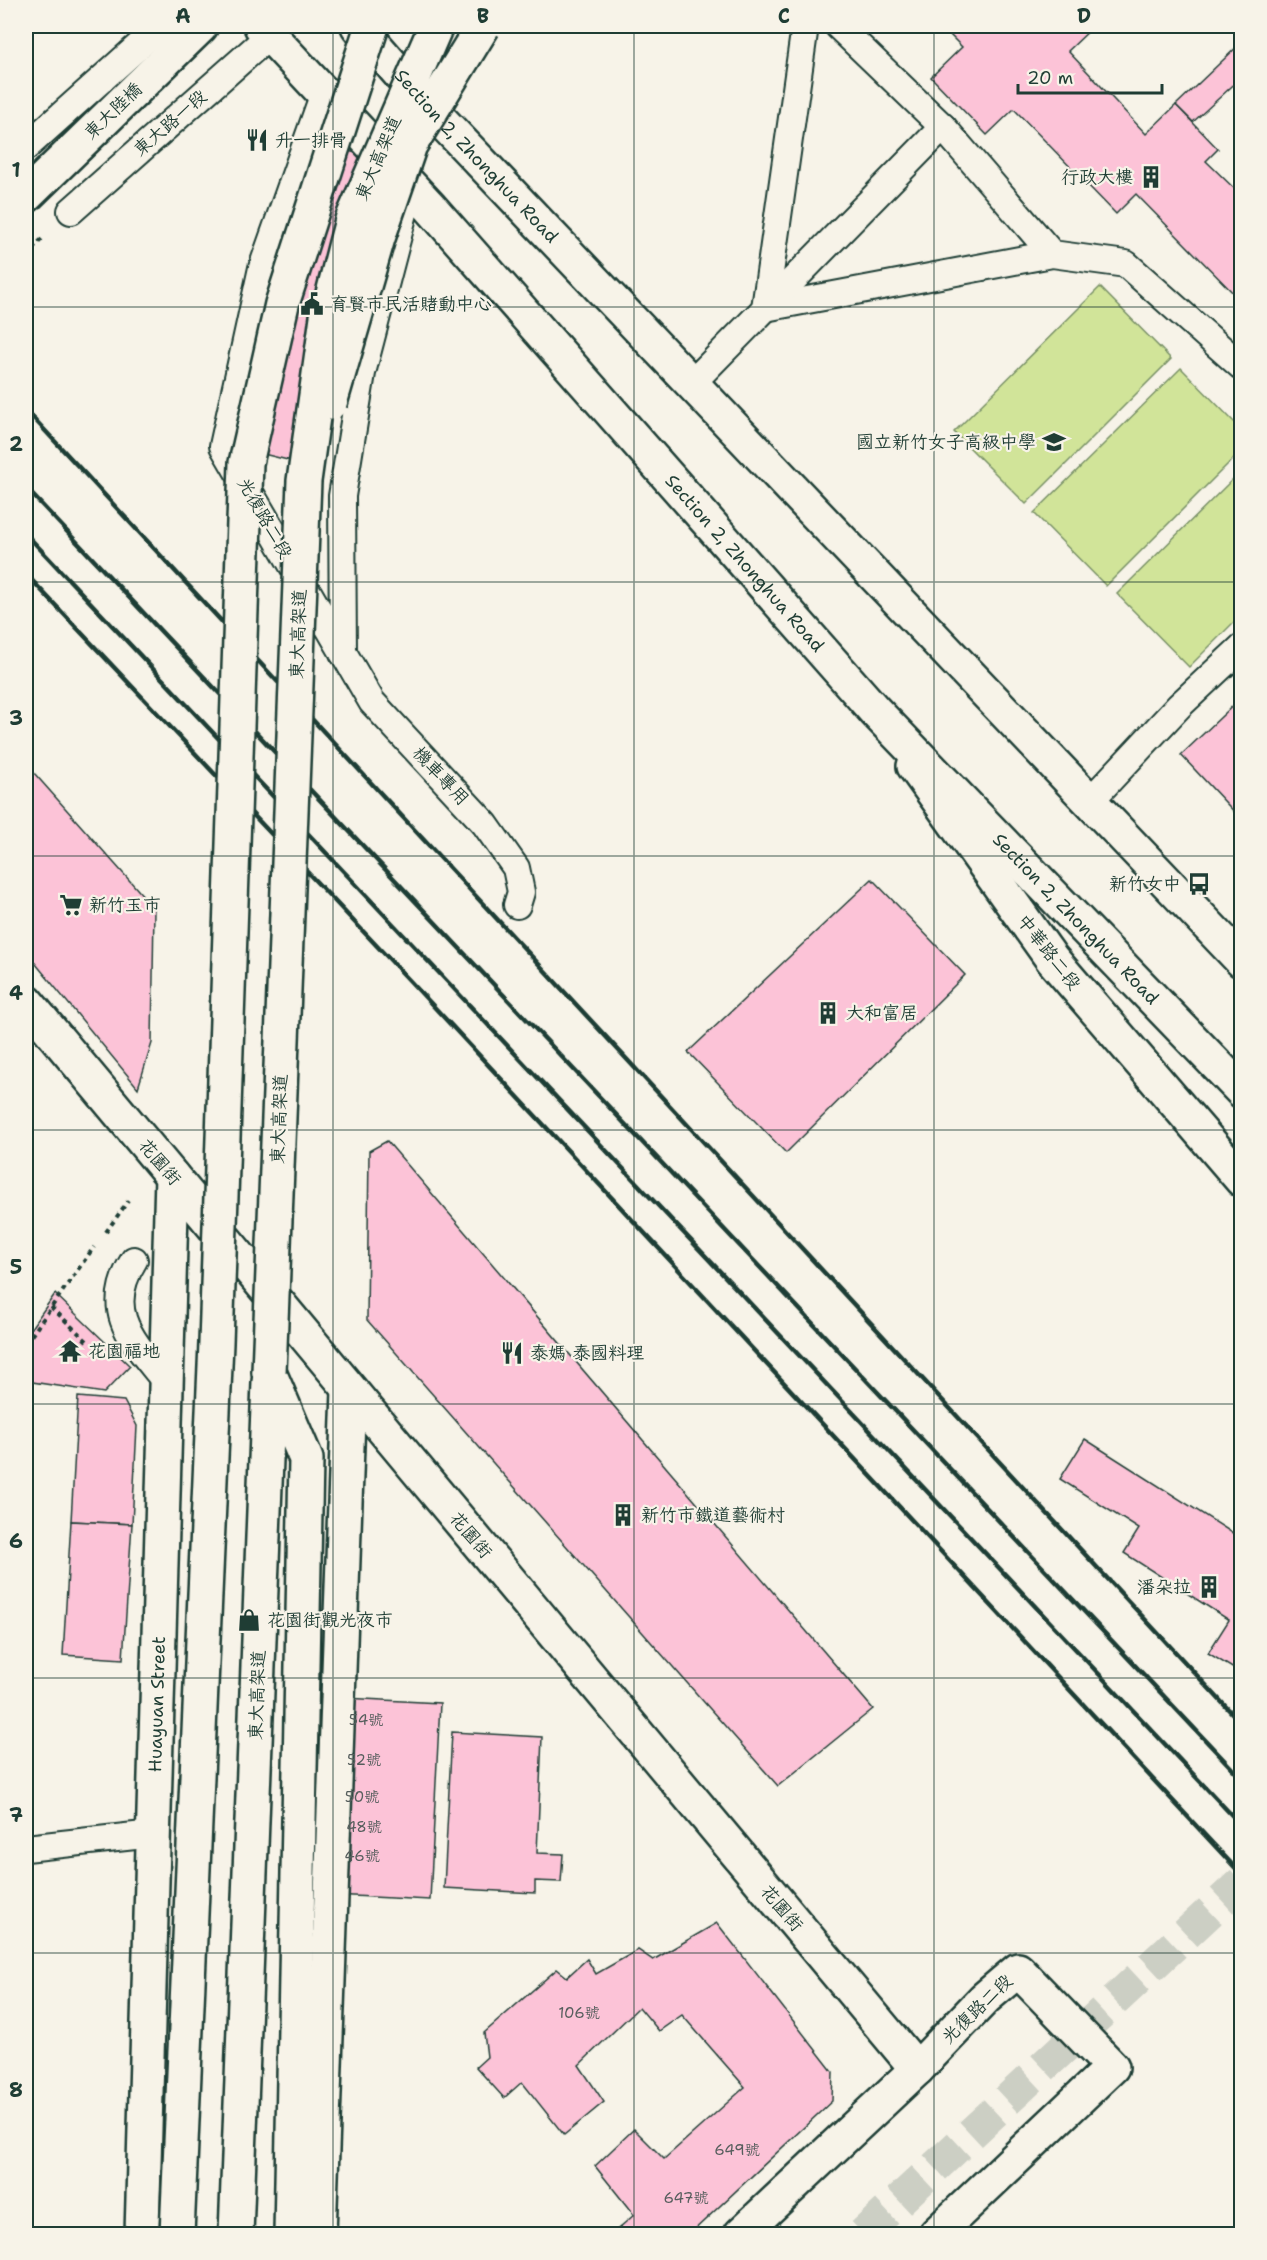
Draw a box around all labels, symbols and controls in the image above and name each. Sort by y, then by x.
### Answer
text: A [175,3,191,29]
text: B [477,3,489,29]
text: C [778,3,790,29]
text: D [1077,3,1091,29]
scale bar [1018,57,1162,95]
street label: Section 2, Zhonghua Road [389,64,564,248]
text: 20 m [1027,66,1073,90]
street label: 東大陸橋 [79,77,147,145]
street label: 東大路一段 [128,84,212,162]
street label: 東大高架道 [349,112,407,204]
restaurant icon: 升一排骨 [244,127,270,153]
place label: 升一排骨 [275,128,347,152]
text: 1 [11,157,21,183]
building icon: 行政大樓 [1138,164,1164,190]
place label: 行政大樓 [1061,165,1133,189]
public building icon: 育賢市民活賭動中心 [299,291,325,317]
place label: 育賢市民活賭動中心 [330,292,492,316]
school or university icon: 國立新竹女子高級中學 [1041,429,1067,455]
place label: 國立新竹女子高級中學 [856,430,1036,454]
text: 2 [9,431,23,457]
street label: Section 2, Zhonghua Road [660,469,830,657]
street label: 光復路二段 [232,473,298,563]
street label: 東大高架道 [284,589,312,679]
text: 3 [9,705,23,731]
street label: 機車專用 [408,741,474,811]
street label: Section 2, Zhonghua Road [987,828,1164,1010]
bus stop icon: 新竹女中 [1186,871,1212,897]
place label: 新竹女中 [1109,872,1181,896]
supermarket icon: 新竹玉市 [58,892,84,918]
place label: 新竹玉市 [89,893,161,917]
street label: 中華路二段 [1012,909,1086,995]
text: 4 [9,980,23,1006]
building icon: 大和富居 [815,1000,841,1026]
place label: 大和富居 [846,1001,918,1025]
street label: 東大高架道 [265,1074,293,1164]
street label: 花園街 [133,1134,187,1190]
text: 5 [10,1254,22,1280]
temple icon: 花園福地 [57,1338,83,1364]
place label: 花園福地 [88,1339,160,1363]
restaurant icon: 泰媽 泰國料理 [499,1340,525,1366]
place label: 泰媽 泰國料理 [530,1341,644,1365]
building icon: 新竹市鐵道藝術村 [610,1502,636,1528]
place label: 新竹市鐵道藝術村 [641,1503,785,1527]
street label: 花園街 [444,1507,498,1563]
text: 6 [9,1528,23,1554]
building icon: 潘朵拉 [1196,1574,1222,1600]
place label: 潘朵拉 [1137,1575,1191,1599]
shop icon: 花園街觀光夜市 [236,1607,262,1633]
place label: 花園街觀光夜市 [267,1608,393,1632]
street label: Huayuan Street [143,1636,171,1773]
street label: 東大高架道 [243,1650,271,1740]
house number: 54號 [349,1710,383,1730]
house number: 52號 [347,1750,381,1770]
house number: 50號 [345,1787,379,1807]
text: 7 [9,1802,23,1828]
house number: 48號 [346,1817,382,1837]
house number: 46號 [344,1846,380,1866]
street label: 花園街 [755,1880,809,1936]
street label: 光復路二段 [936,1969,1018,2049]
house number: 106號 [558,2003,600,2023]
text: 8 [9,2077,23,2103]
house number: 649號 [714,2140,760,2160]
house number: 647號 [664,2188,708,2208]

